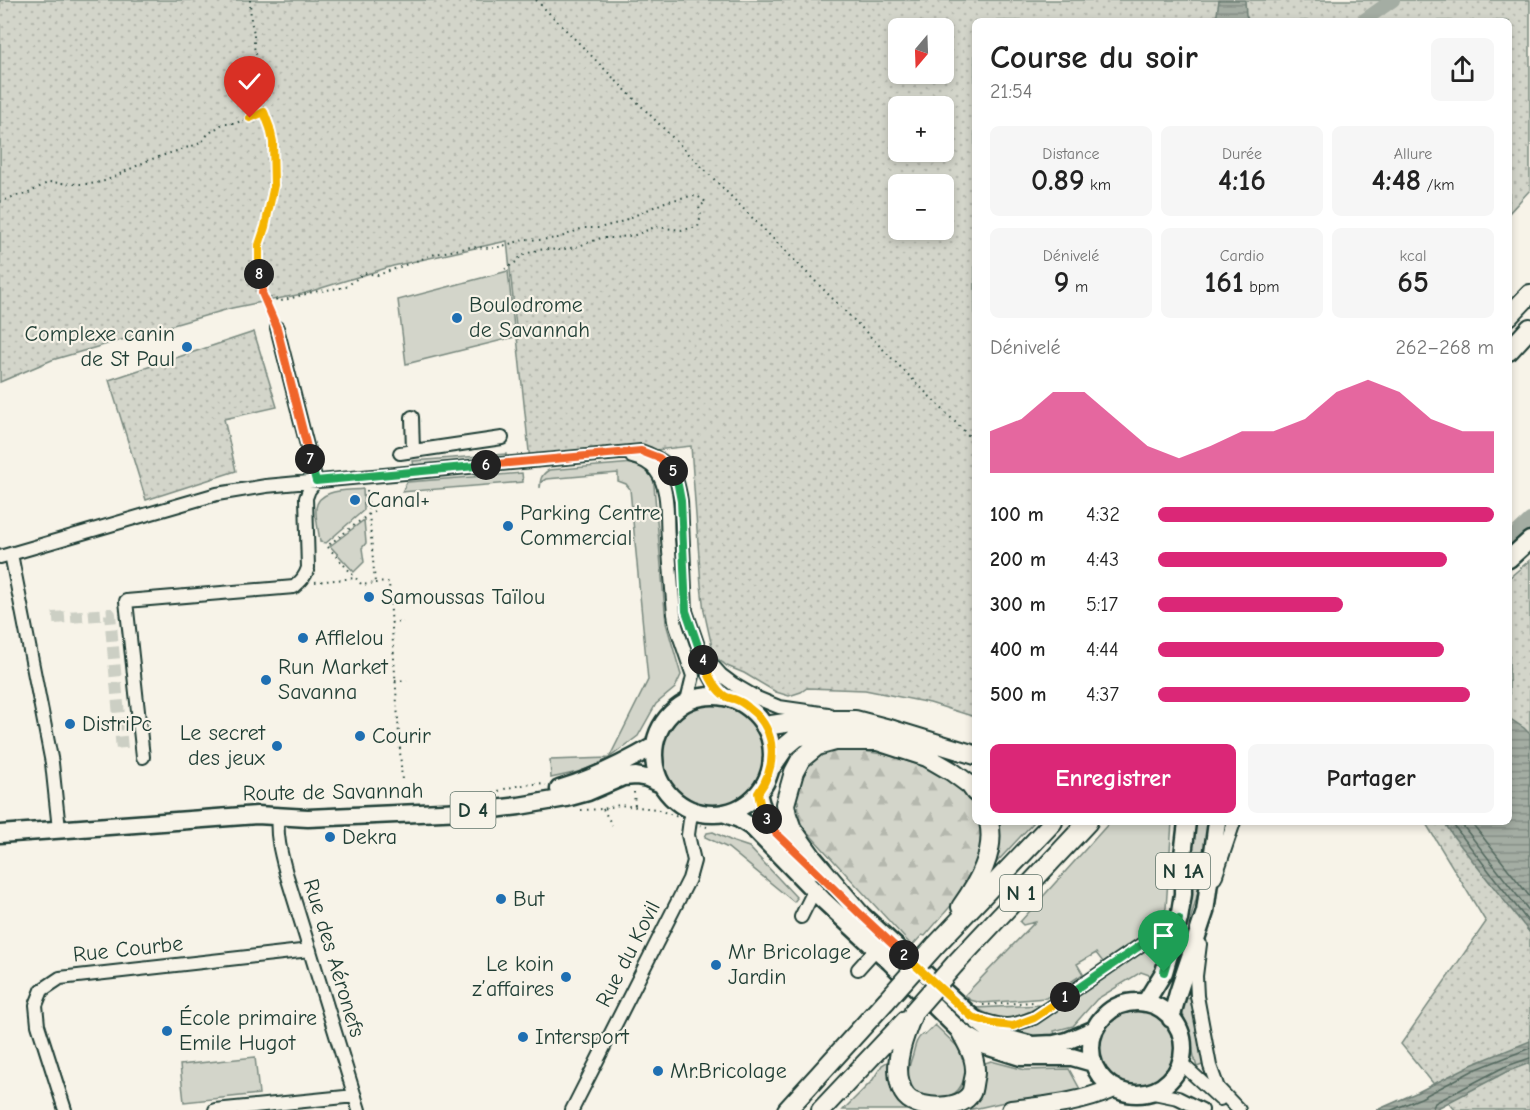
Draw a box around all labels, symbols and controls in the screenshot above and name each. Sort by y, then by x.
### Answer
north arrow [888,18,954,84]
map controls [888,18,954,240]
text: Course du soir [990,38,1198,76]
button: share [1431,38,1494,101]
pin [224,56,275,118]
icon: check [233,65,266,98]
text: 21:54 [990,80,1033,103]
button: + [888,96,954,162]
text: Distance [1042,145,1100,163]
text: Durée [1222,145,1262,163]
text: Allure [1394,145,1432,163]
text: 0.89 [1031,163,1085,198]
text: 4:16 [1218,163,1266,198]
text: 4:48 [1371,163,1421,198]
button: − [888,174,954,240]
text: km [1085,176,1111,194]
text: /km [1421,176,1455,194]
text: Dénivelé [1043,247,1099,265]
text: Cardio [1220,247,1264,265]
text: kcal [1400,247,1426,265]
pin: 8 [244,259,274,289]
text: 8 [255,265,263,283]
text: 9 [1054,265,1070,300]
text: 161 [1205,265,1244,300]
text: 65 [1397,265,1429,300]
text: m [1070,278,1088,296]
text: bpm [1244,278,1279,296]
place label: Boulodrome de Savannah [469,292,590,343]
marker: Boulodrome de Savannah [450,311,464,325]
place label: Complexe canin de St Paul [25,321,175,372]
text: Dénivelé [990,336,1061,359]
text: 262–268 m [1395,336,1494,359]
marker: Complexe canin de St Paul [180,340,194,354]
pin: 7 [295,444,325,474]
text: 7 [306,450,314,468]
pin: 6 [471,450,501,480]
text: 6 [482,456,490,474]
pin: 5 [658,456,688,486]
text: 5 [669,462,677,480]
place label: Canal+ [367,487,430,513]
marker: Canal+ [348,493,362,507]
place label: Parking Centre Commercial [520,500,661,551]
text: 100 m [990,503,1044,526]
text: 4:32 [1086,503,1120,526]
marker: Parking Centre Commercial [501,519,515,533]
text: 200 m [990,548,1046,571]
text: 4:43 [1086,548,1119,571]
place label: Samoussas Taïlou [381,584,545,610]
marker: Samoussas Taïlou [362,590,376,604]
text: 300 m [990,593,1046,616]
text: 5:17 [1086,593,1118,616]
place label: Afflelou [315,625,384,651]
marker: Afflelou [296,631,310,645]
text: 400 m [990,638,1045,661]
text: 4:44 [1086,638,1119,661]
pin: 4 [688,645,718,675]
text: 4 [699,651,707,669]
place label: Run Market Savanna [278,654,389,705]
marker: Run Market Savanna [259,673,273,687]
text: 500 m [990,683,1047,706]
text: 4:37 [1086,683,1119,706]
place label: DistriPc [82,711,152,737]
marker: DistriPc [63,717,77,731]
place label: Le secret des jeux [180,720,266,771]
place label: Courir [372,723,431,749]
marker: Courir [353,729,367,743]
marker: Le secret des jeux [270,739,284,753]
button: Enregistrer [990,744,1236,813]
button: Partager [1248,744,1494,813]
street label: Route de Savannah [242,777,424,807]
road number: D 4 [450,792,496,828]
pin: 3 [752,804,782,834]
text: 3 [763,810,771,828]
place label: Dekra [342,824,397,850]
marker: Dekra [323,830,337,844]
road number: N 1A [1156,853,1210,889]
road number: N 1 [1000,875,1042,911]
street label: Rue des Aéronefs [298,876,370,1040]
place label: But [513,886,545,912]
marker: But [494,892,508,906]
street label: Rue du Kovil [590,897,666,1011]
pin [1138,910,1189,972]
icon: arrive [1147,919,1180,952]
street label: Rue Courbe [72,930,184,968]
place label: Mr Bricolage Jardin [728,939,851,990]
pin: 2 [889,940,919,970]
text: 2 [900,946,908,964]
place label: Le koin z’affaires [472,951,554,1002]
marker: Mr Bricolage Jardin [709,958,723,972]
marker: Le koin z’affaires [559,970,573,984]
pin: 1 [1050,982,1080,1012]
text: 1 [1062,988,1068,1006]
place label: École primaire Emile Hugot [179,1005,317,1056]
marker: École primaire Emile Hugot [160,1024,174,1038]
place label: Intersport [535,1024,629,1050]
marker: Intersport [516,1030,530,1044]
place label: Mr.Bricolage [670,1058,787,1084]
marker: Mr.Bricolage [651,1064,665,1078]

